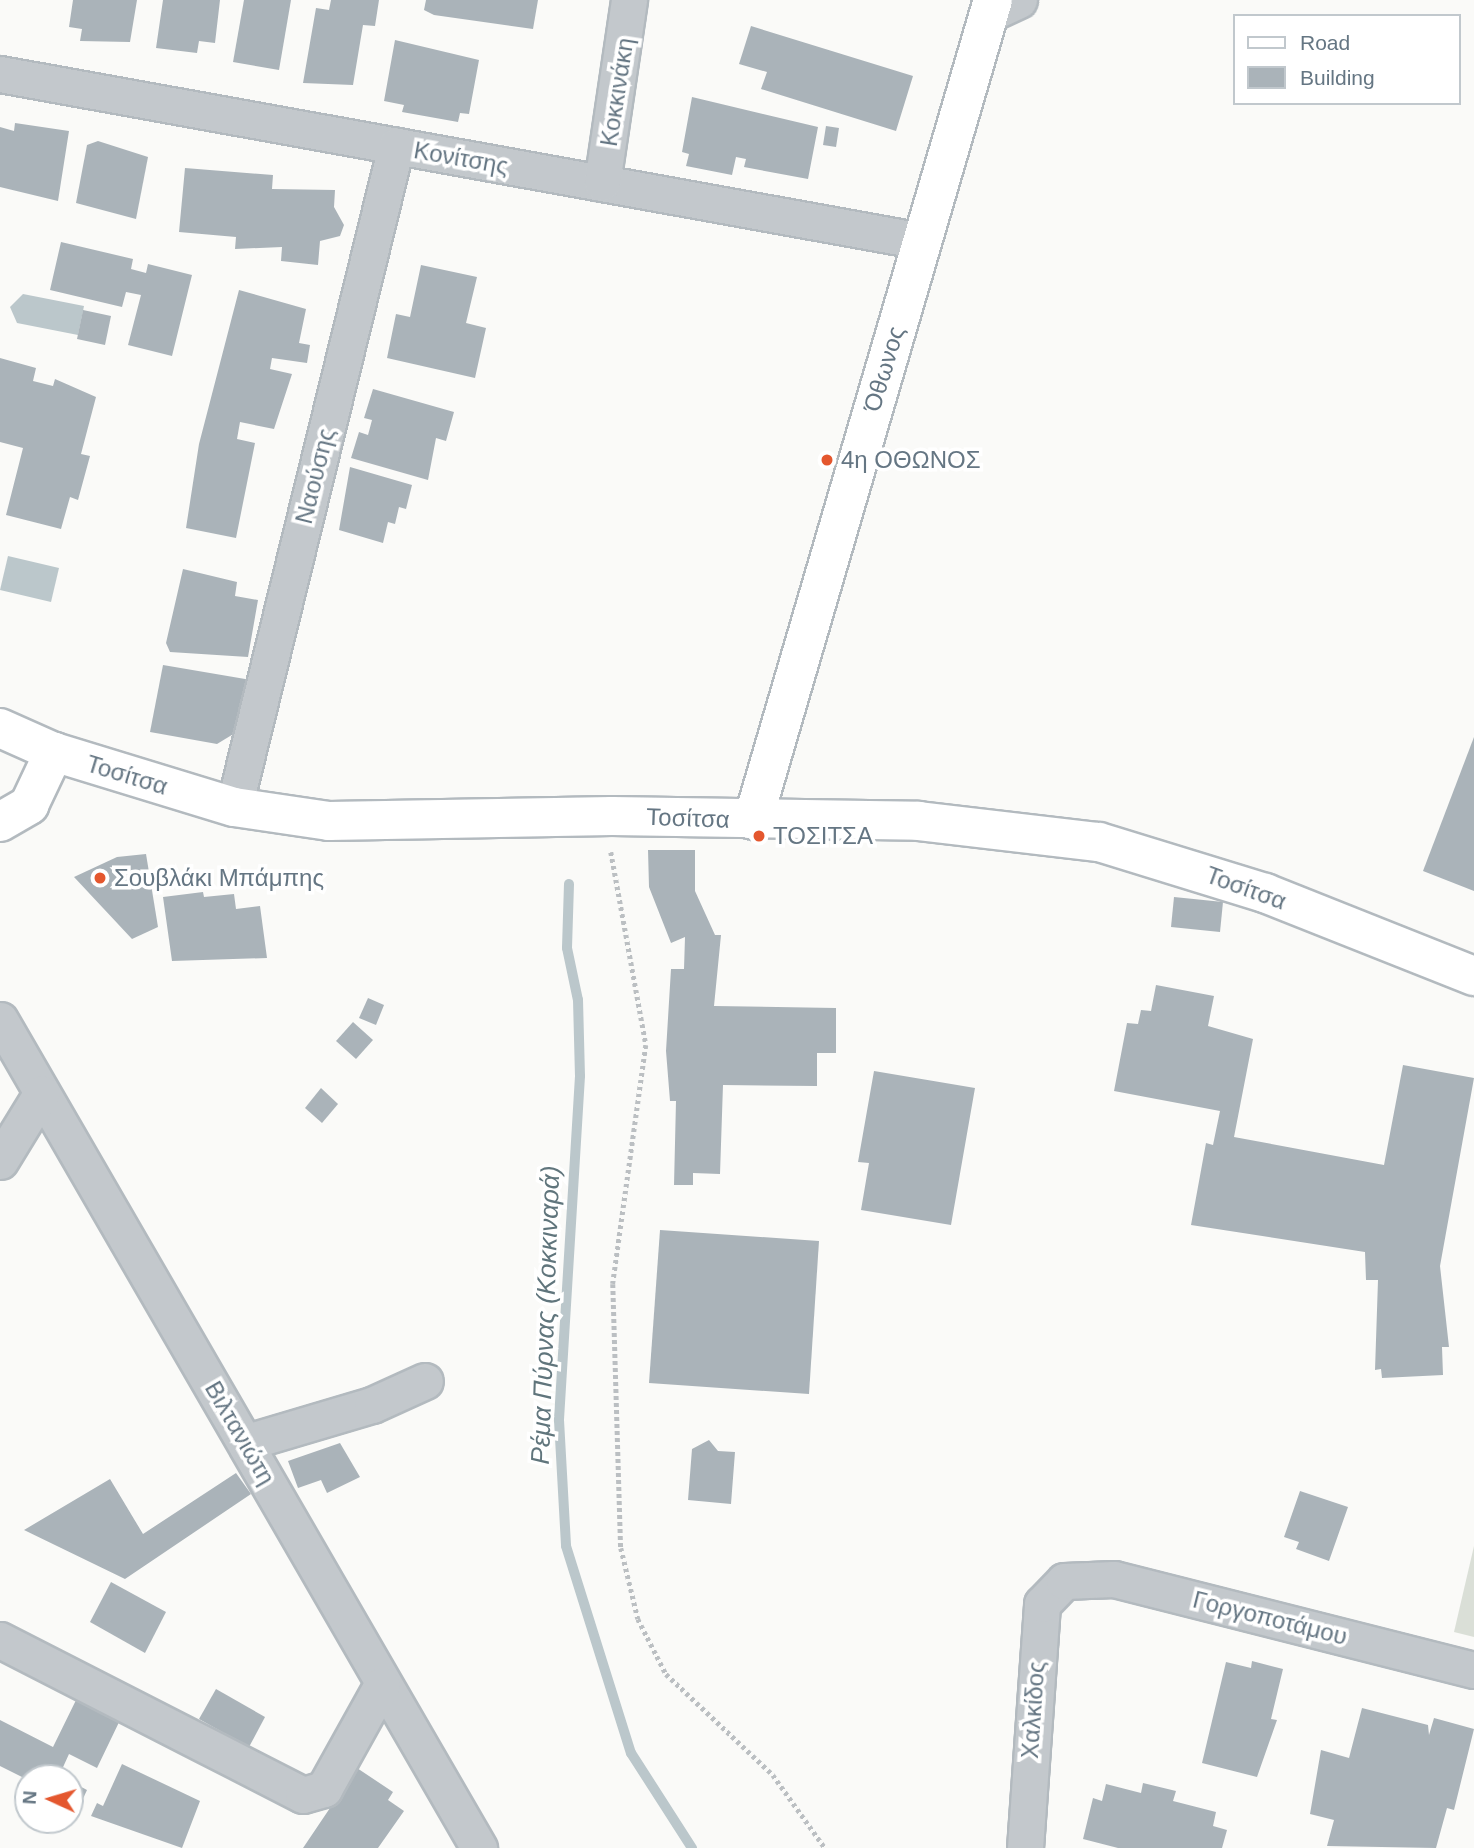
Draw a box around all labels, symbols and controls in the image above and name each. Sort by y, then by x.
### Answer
legend [1232,14,1460,105]
text: Road [1300,31,1350,54]
street label: Κοκκινάκη [594,36,640,148]
text: Building [1300,66,1375,89]
street label: Κονίτσης [412,136,510,180]
street label: Όθωνος [857,323,911,415]
street label: Ναούσης [289,425,341,527]
place label: 4η ΟΘΩΝΟΣ [841,446,980,474]
marker: 4η ΟΘΩΝΟΣ [819,452,835,468]
street label: Τοσίτσα [83,749,171,801]
street label: Τοσίτσα [646,802,730,834]
place label: ΤΟΣΙΤΣΑ [773,822,873,850]
marker: ΤΟΣΙΤΣΑ [751,828,767,844]
street label: Τοσίτσα [1202,860,1290,916]
place label: Σουβλάκι Μπάμπης [114,864,324,892]
marker: Σουβλάκι Μπάμπης [92,870,108,886]
water label: Ρέμα Πύρνας (Κοκκιναρά) [525,1165,567,1465]
street label: Βιλτανιώτη [199,1376,281,1490]
street label: Γοργοποτάμου [1190,1585,1350,1651]
street label: Χαλκίδος [1015,1660,1051,1760]
north arrow [14,1764,84,1834]
text: N [19,1790,41,1805]

